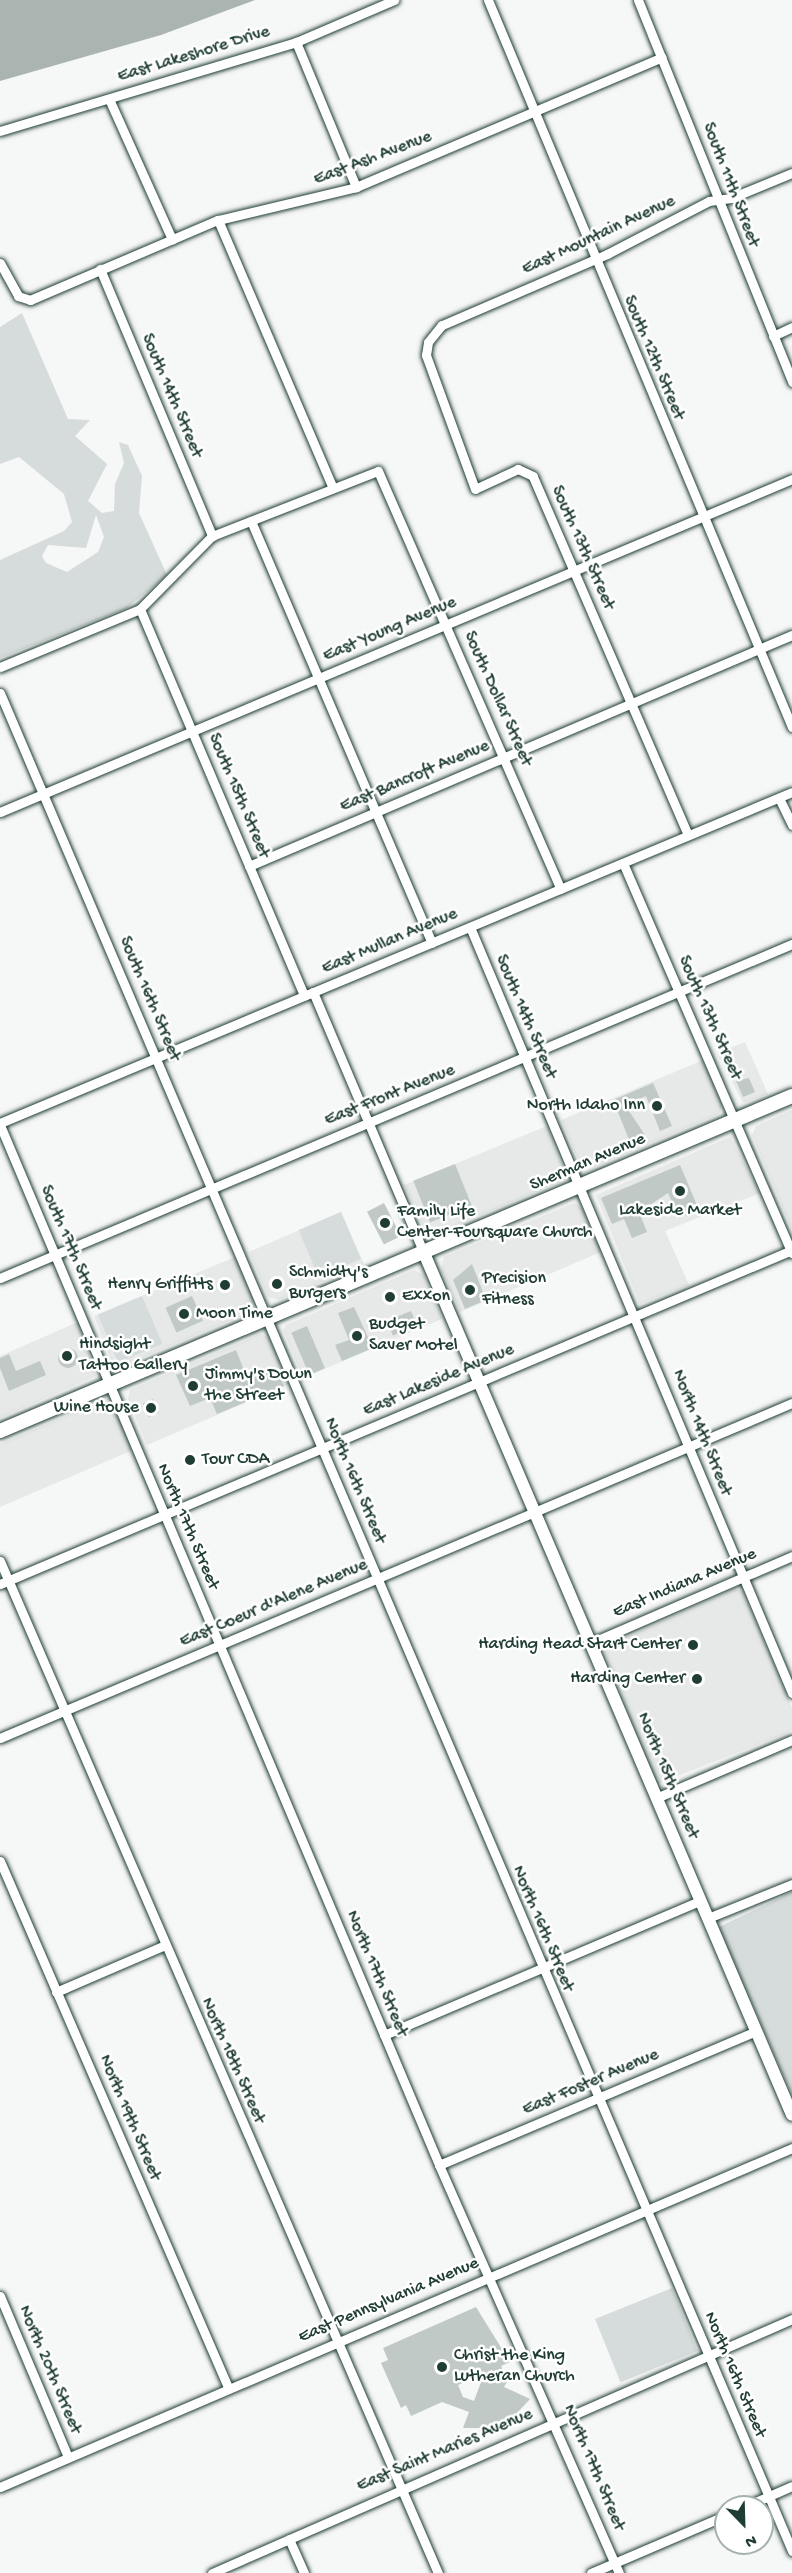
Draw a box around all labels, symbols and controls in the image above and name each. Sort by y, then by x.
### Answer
street label: East Lakeshore Drive [115,22,273,88]
street label: South 11th Street [696,120,764,250]
street label: East Ash Avenue [311,127,435,191]
street label: East Mountain Avenue [519,191,679,281]
street label: South 12th Street [617,293,689,423]
street label: South 14th Street [135,331,207,461]
street label: South 13th Street [545,483,619,613]
street label: East Young Avenue [320,592,460,668]
street label: South Dollar Street [458,628,536,770]
street label: South 15th Street [202,730,274,862]
street label: East Bancroft Avenue [337,736,493,818]
street label: East Mullan Avenue [319,904,461,980]
street label: South 16th Street [113,934,185,1064]
street label: South 14th Street [489,952,561,1082]
street label: South 13th Street [672,953,746,1083]
street label: East Front Avenue [322,1060,458,1132]
place label: North Idaho Inn [527,1095,645,1117]
marker: North Idaho Inn [650,1099,664,1113]
street label: Sherman Avenue [527,1129,649,1197]
street label: South 17th Street [34,1182,106,1314]
marker: Lakeside Market [673,1184,687,1198]
place label: Lakeside Market [619,1200,741,1222]
place label: Family Life Center-Foursquare Church [397,1202,592,1244]
marker: Family Life Center-Foursquare Church [378,1216,392,1230]
place label: Schmidty's Burgers [289,1263,368,1306]
place label: Precision Fitness [482,1269,546,1312]
place label: Henry Griffitts [108,1274,213,1296]
marker: Schmidty's Burgers [270,1277,284,1291]
marker: Henry Griffitts [218,1278,232,1292]
marker: Precision Fitness [463,1283,477,1297]
place label: Exxon [402,1286,450,1308]
marker: Exxon [383,1290,397,1304]
place label: Moon Time [196,1303,273,1325]
marker: Moon Time [177,1307,191,1321]
place label: Budget Saver Motel [369,1315,458,1358]
marker: Budget Saver Motel [350,1329,364,1343]
place label: Hindsight Tattoo Gallery [79,1335,187,1378]
street label: East Lakeside Avenue [360,1339,518,1423]
marker: Hindsight Tattoo Gallery [60,1349,74,1363]
place label: Jimmy's Down the Street [205,1365,312,1408]
street label: North 14th Street [666,1367,736,1499]
marker: Jimmy's Down the Street [186,1379,200,1393]
place label: Wine House [54,1397,139,1419]
marker: Wine House [144,1401,158,1415]
street label: North 16th Street [318,1415,390,1547]
place label: Tour CDA [202,1449,269,1471]
marker: Tour CDA [183,1453,197,1467]
street label: North 17th Street [151,1461,223,1593]
street label: East Indiana Avenue [610,1544,760,1624]
street label: East Coeur d'Alene Avenue [177,1555,371,1653]
place label: Harding Head Start Center [478,1634,681,1656]
marker: Harding Head Start Center [686,1638,700,1652]
place label: Harding Center [570,1668,685,1690]
marker: Harding Center [690,1672,704,1686]
street label: North 15th Street [631,1710,703,1842]
street label: North 16th Street [506,1863,578,1995]
street label: North 17th Street [340,1908,412,2040]
street label: North 18th Street [195,1995,269,2127]
street label: East Foster Avenue [520,2045,662,2121]
street label: North 19th Street [93,2052,165,2184]
street label: East Pennsylvania Avenue [295,2253,483,2349]
street label: North 20th Street [12,2303,86,2437]
street label: North 16th Street [698,2309,770,2441]
place label: Christ the King Lutheran Church [454,2346,575,2388]
marker: Christ the King Lutheran Church [435,2360,449,2374]
street label: North 17th Street [557,2402,629,2534]
street label: East Saint Maries Avenue [354,2404,536,2498]
north arrow [714,2495,774,2555]
text: N [742,2529,759,2551]

